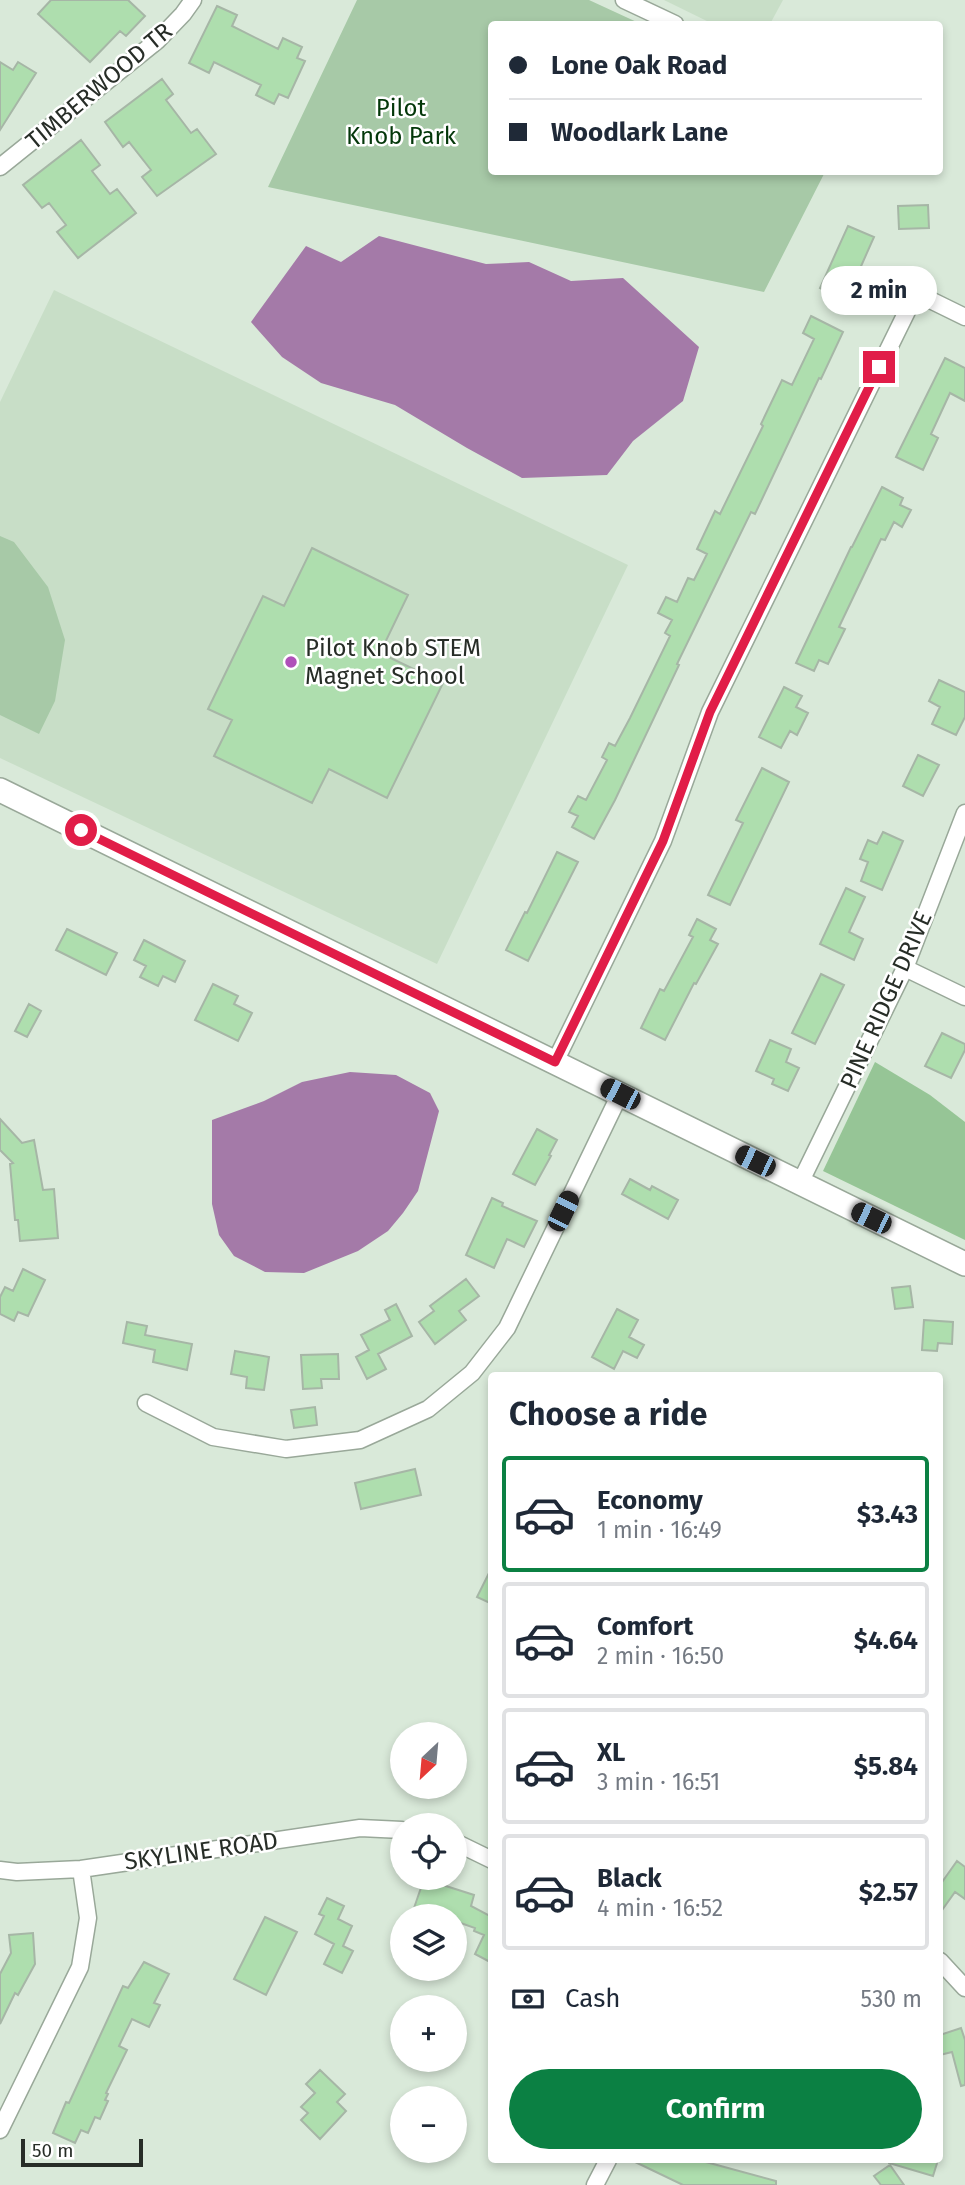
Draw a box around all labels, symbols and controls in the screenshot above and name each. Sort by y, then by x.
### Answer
street label: TIMBERWOOD TR [20,17,178,155]
text: Lone Oak Road [551,50,727,81]
park label: Pilot Knob Park [346,94,457,150]
text: Woodlark Lane [551,117,728,148]
callout: 2 min [821,266,937,314]
text: 2 min [851,276,907,304]
route end [863,351,895,383]
place label: Pilot Knob STEM Magnet School [305,634,481,690]
marker: Pilot Knob STEM Magnet School [283,654,299,670]
route start [65,814,97,846]
street label: PINE RIDGE DRIVE [834,907,938,1093]
car [597,1075,644,1113]
car [732,1142,779,1180]
car [545,1188,582,1234]
car [848,1199,895,1237]
text: Choose a ride [509,1395,707,1433]
icon: car [513,1483,576,1546]
text: Economy [597,1485,703,1516]
text: $3.43 [857,1499,918,1530]
text: 1 min · 16:49 [597,1516,722,1544]
icon: car [513,1609,576,1672]
text: Comfort [597,1611,693,1642]
text: $4.64 [854,1625,918,1656]
text: 2 min · 16:50 [597,1642,724,1670]
north arrow [390,1722,467,1799]
map controls [390,1722,467,2163]
icon: car [513,1735,576,1798]
text: XL [597,1737,625,1768]
text: $5.84 [854,1751,918,1782]
text: 3 min · 16:51 [597,1768,720,1796]
button: locate [390,1813,467,1890]
street label: SKYLINE ROAD [122,1826,280,1876]
icon: car [513,1861,576,1924]
text: Black [597,1863,662,1894]
text: $2.57 [859,1877,918,1908]
text: 4 min · 16:52 [597,1894,723,1922]
button: layers [390,1904,467,1981]
icon: cash [509,1980,547,2018]
text: Cash [565,1983,621,2014]
text: 530 m [861,1985,922,2013]
button: + [390,1995,467,2072]
button: Confirm [509,2069,922,2149]
button: − [390,2086,467,2163]
scale bar [21,2136,144,2168]
text: 50 m [32,2139,73,2162]

